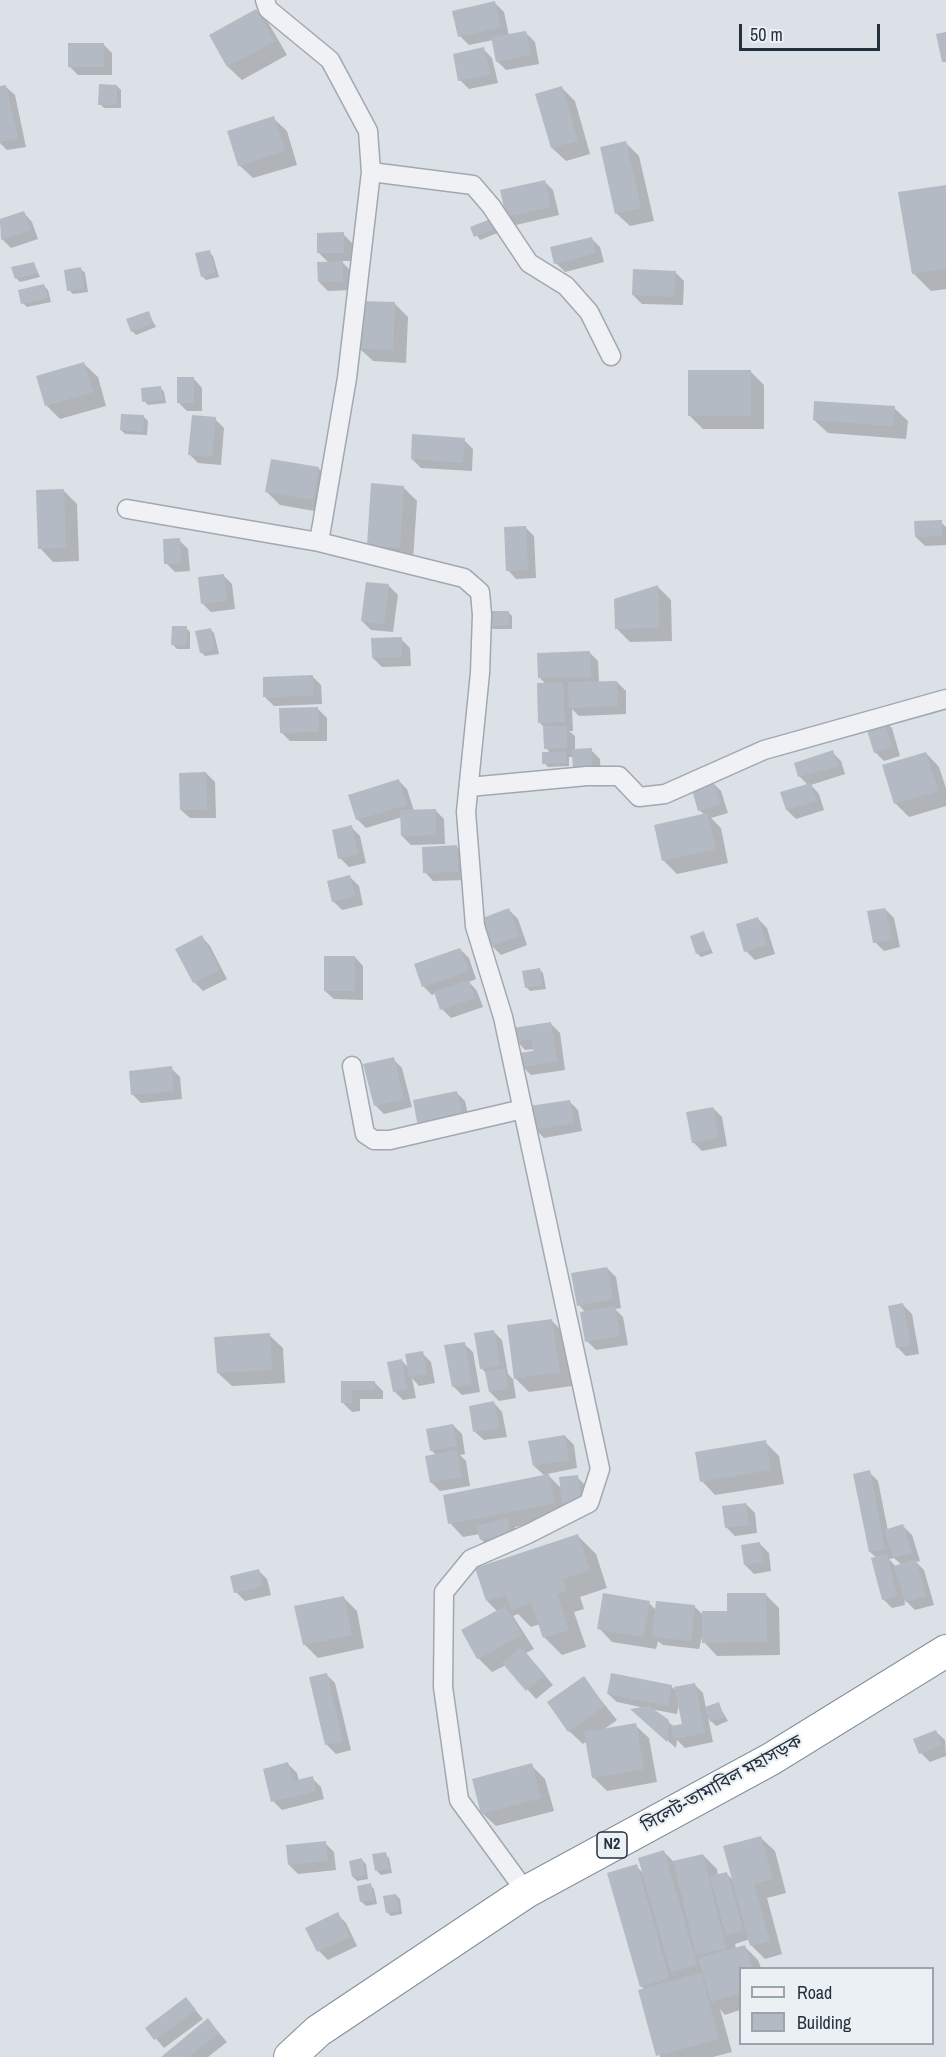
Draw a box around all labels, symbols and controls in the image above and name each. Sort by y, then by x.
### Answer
scale bar [742,12,883,50]
text: 50 m [750,22,783,47]
street label: সিলেট-তামাবিল মহাসড়ক [638,1731,806,1837]
road number: N2 [597,1832,627,1858]
legend [739,1967,934,2045]
text: Road [797,1980,832,2005]
text: Building [797,2010,851,2035]

